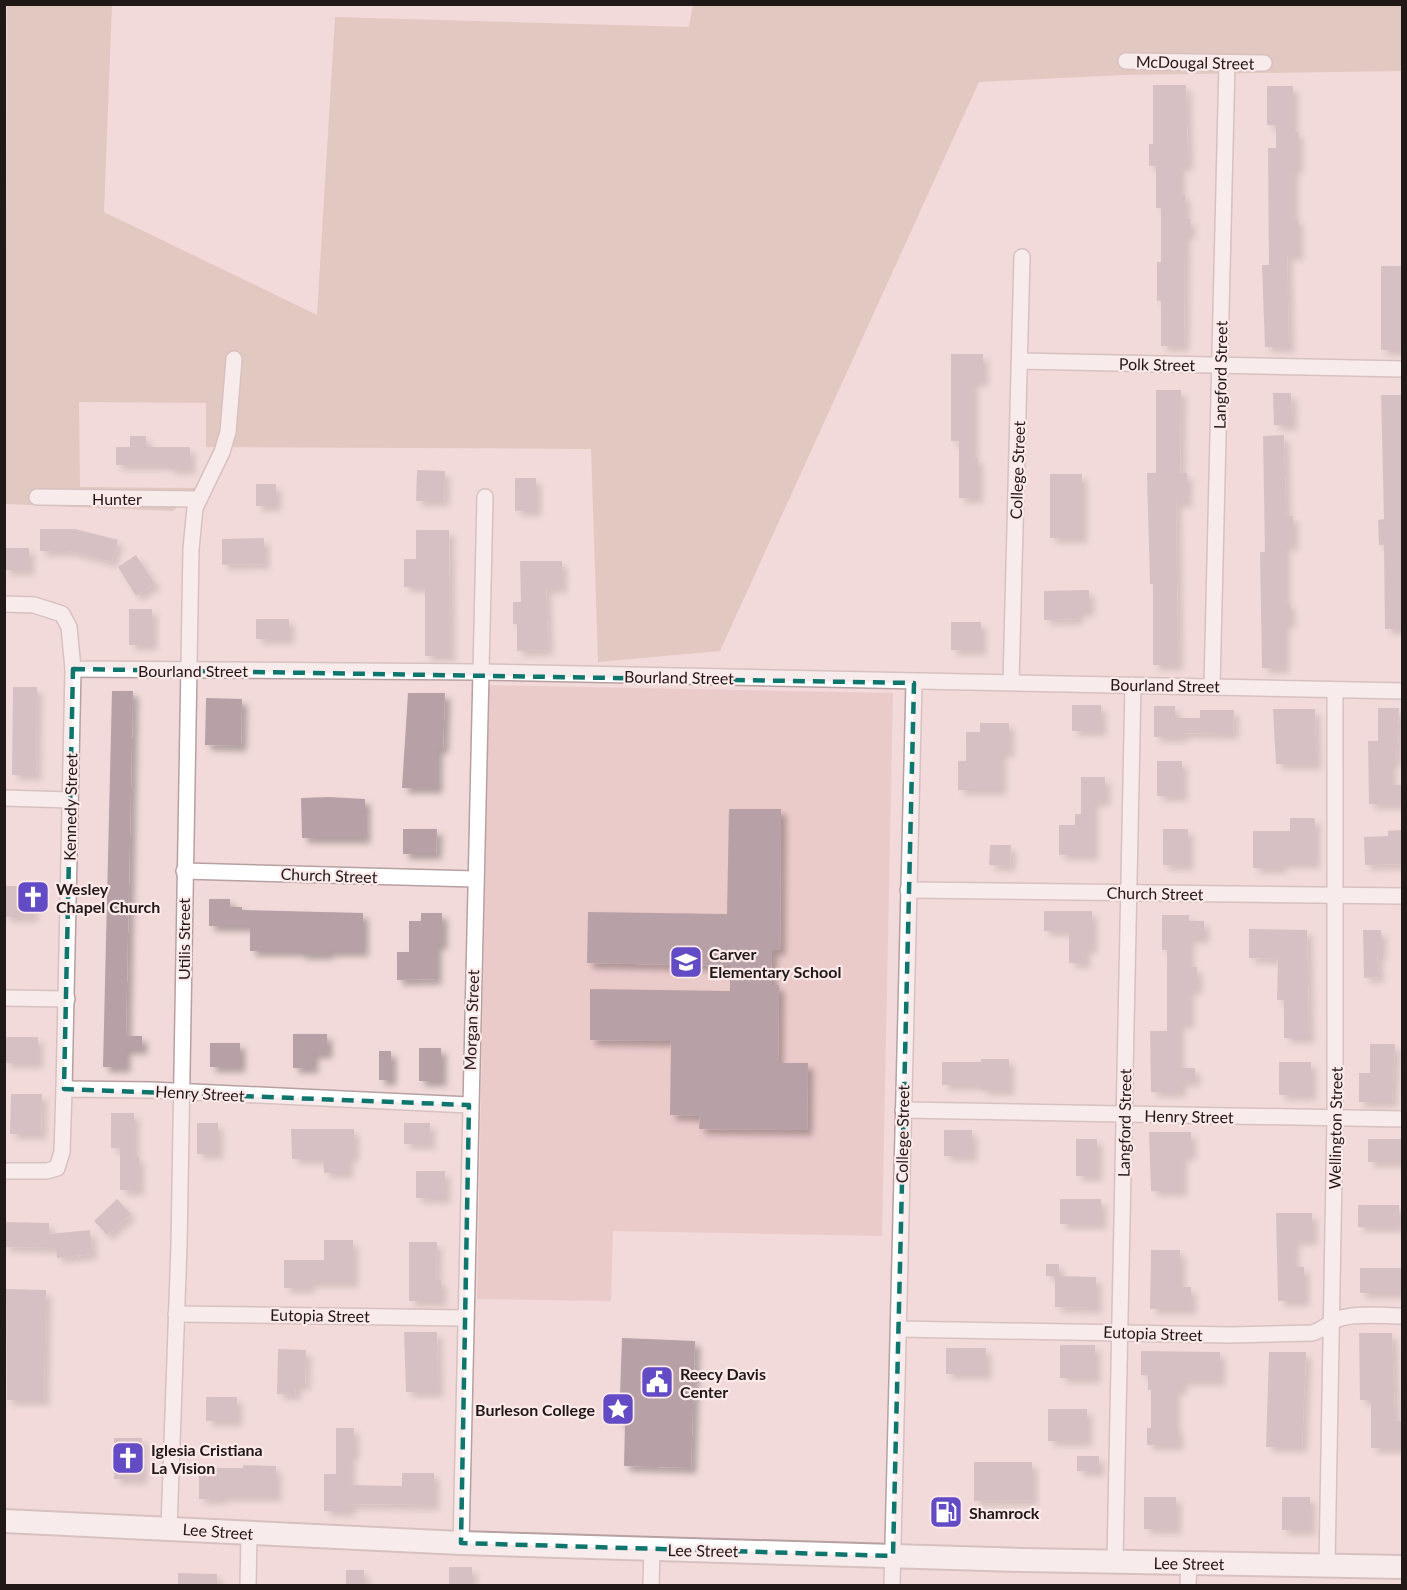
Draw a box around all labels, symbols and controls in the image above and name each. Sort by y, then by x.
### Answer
street label: McDougal Street [1136,51,1255,73]
street label: Langford Street [1210,320,1230,429]
street label: Polk Street [1119,354,1196,374]
street label: College Street [1006,420,1028,520]
street label: Hunter [92,489,142,508]
street label: Bourland Street [138,661,248,680]
street label: Bourland Street [624,667,734,687]
street label: Bourland Street [1110,675,1220,695]
street label: Kennedy Street [60,753,80,861]
street label: Church Street [280,864,378,886]
church icon: Wesley Chapel Church [15,879,51,915]
place label: Wesley Chapel Church [56,879,160,916]
street label: Church Street [1106,883,1204,903]
street label: Utilis Street [174,898,193,980]
school or university icon: Carver Elementary School [668,944,704,980]
place label: Carver Elementary School [709,944,841,981]
street label: Morgan Street [460,969,482,1071]
street label: Wellington Street [1324,1066,1346,1189]
street label: Langford Street [1114,1068,1134,1177]
street label: Henry Street [155,1081,245,1105]
street label: College Street [892,1084,912,1183]
street label: Henry Street [1144,1106,1234,1126]
street label: Eutopia Street [270,1305,370,1325]
street label: Eutopia Street [1103,1322,1203,1344]
public building icon: Reecy Davis Center [639,1364,675,1400]
place label: Reecy Davis Center [680,1364,766,1401]
place icon: Burleson College [600,1391,636,1427]
place label: Burleson College [475,1400,595,1419]
church icon: Iglesia Cristiana La Vision [110,1440,146,1476]
place label: Iglesia Cristiana La Vision [151,1440,263,1477]
fuel station icon: Shamrock [928,1494,964,1530]
place label: Shamrock [969,1503,1040,1522]
street label: Lee Street [182,1519,254,1543]
street label: Lee Street [667,1540,739,1560]
street label: Lee Street [1153,1553,1225,1573]

